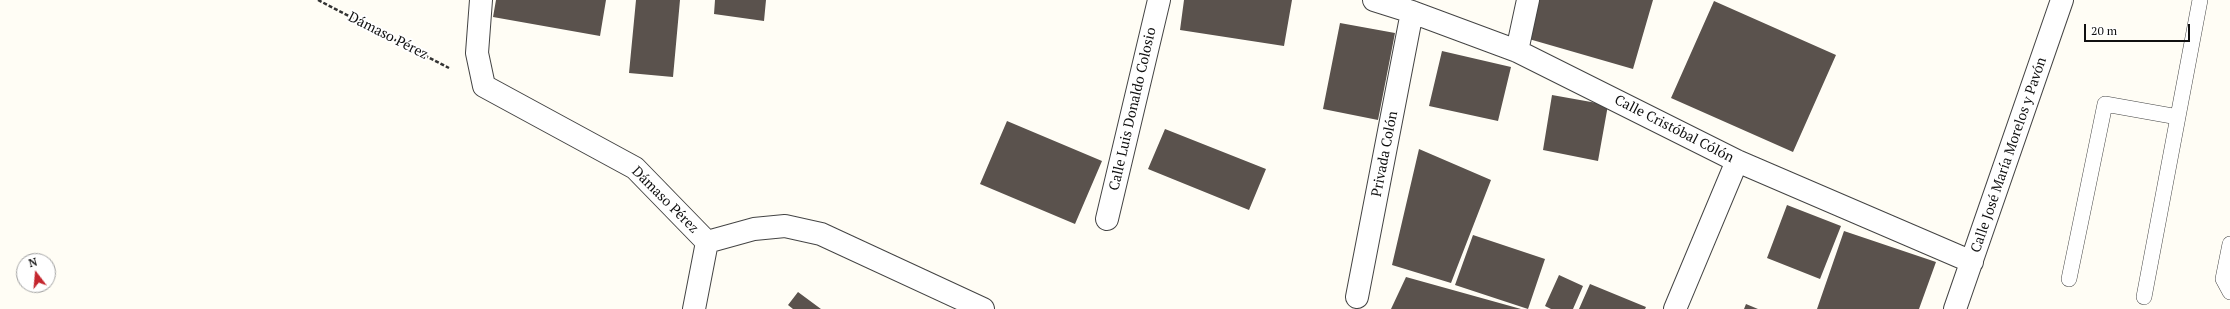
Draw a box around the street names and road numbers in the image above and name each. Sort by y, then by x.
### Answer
street label: Dámaso Pérez [345,9,431,63]
street label: Calle Luis Donaldo Colosio [1106,26,1160,192]
street label: Calle José María Morelos y Pavón [1968,55,2050,255]
street label: Calle Cristóbal Cólón [1612,92,1736,166]
street label: Privada Colón [1368,110,1402,198]
street label: Dámaso Pérez [628,163,702,237]

